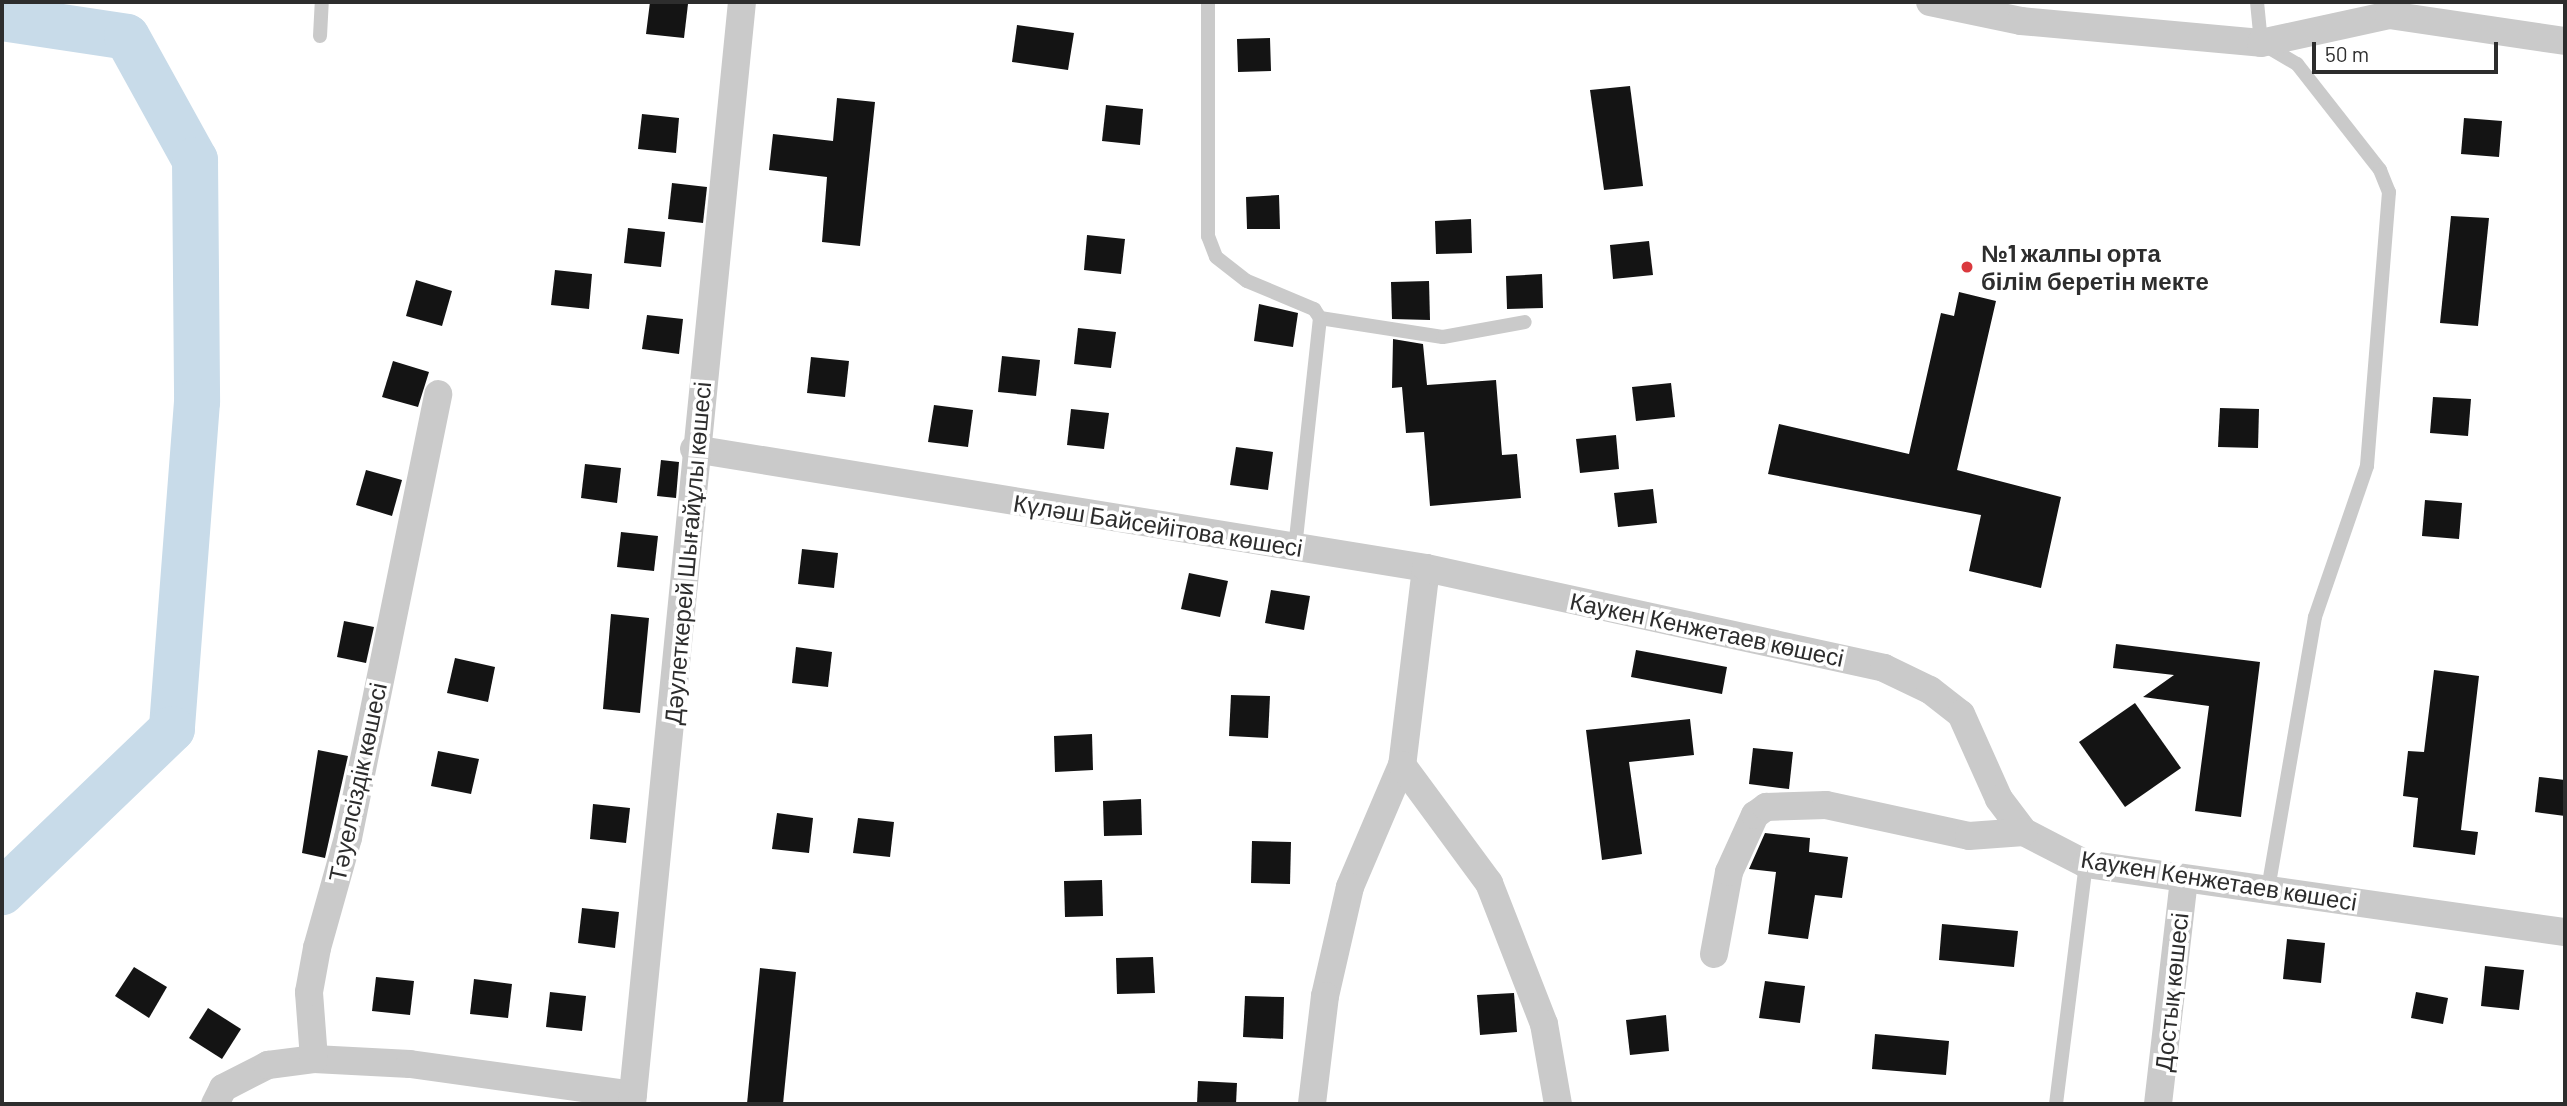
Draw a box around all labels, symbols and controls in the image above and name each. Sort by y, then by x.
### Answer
scale bar [2315,28,2500,72]
text: 50 m [2325,41,2369,66]
place label: №1 жалпы орта білім беретін мекте [1981,239,2209,295]
marker: №1 жалпы орта білім беретін мекте [1959,259,1975,275]
street label: Дәулеткерей Шығайұлы көшесі [658,380,716,726]
street label: Күләш Байсейітова көшесі [1011,488,1305,562]
street label: Каукен Кенжетаев көшесі [1567,586,1847,672]
street label: Тәуелсіздік көшесі [322,680,392,884]
street label: Каукен Кенжетаев көшесі [2079,844,2359,916]
street label: Достық көшесі [2148,911,2194,1073]

